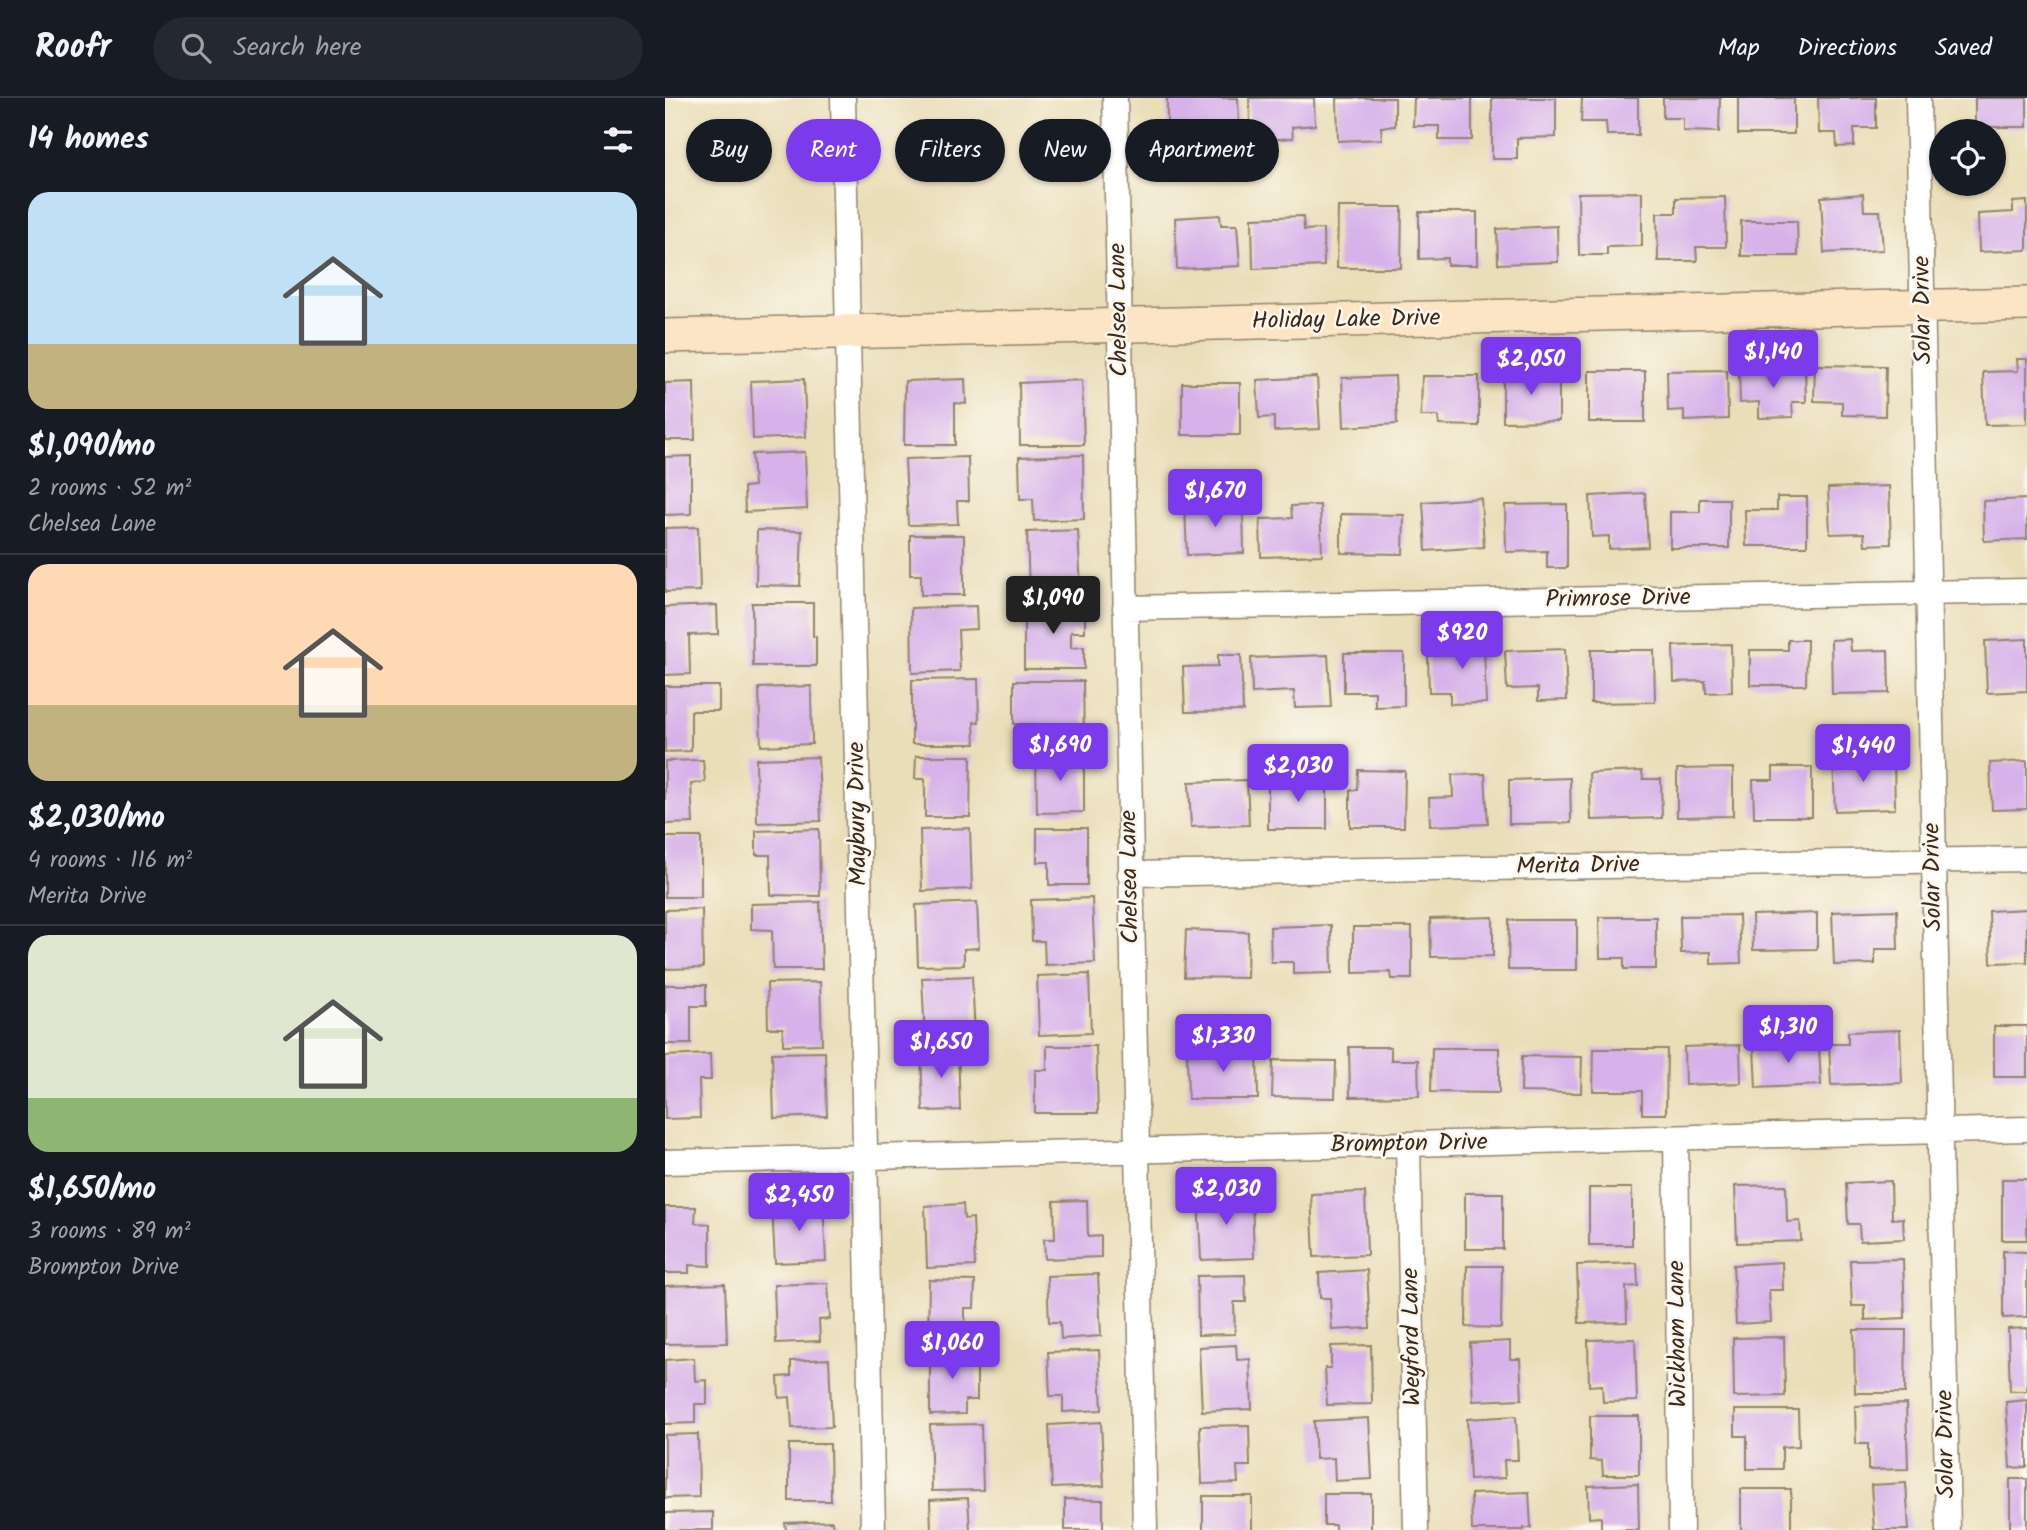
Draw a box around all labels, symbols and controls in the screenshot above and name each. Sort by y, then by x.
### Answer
search box [153,17,643,80]
text: Roofr [35,22,111,75]
text: Search here [233,27,361,69]
icon: search [177,29,215,67]
text: Map [1718,29,1760,68]
text: Directions [1798,29,1897,68]
text: Saved [1935,29,1992,68]
text: 14 homes [28,116,149,164]
chip: Buy [686,119,772,182]
chip: Rent [786,119,881,182]
chip: Filters [895,119,1005,182]
chip: New [1019,119,1111,182]
chip: Apartment [1125,119,1279,182]
map controls [1929,119,2006,196]
button: locate [1929,119,2006,196]
icon: filters [599,121,637,159]
icon: home [270,238,396,364]
street label: Chelsea Lane [1098,243,1140,377]
street label: Solar Drive [1903,255,1943,365]
street label: Holiday Lake Drive [1251,299,1441,341]
pin: $1,140 [1716,330,1830,390]
text: $1,140 [1744,335,1802,371]
pin: $2,050 [1474,338,1588,397]
text: $2,050 [1497,342,1565,378]
text: $1,090/mo [28,423,155,471]
pin: $1,670 [1158,470,1272,529]
text: 2 rooms · 52 m² [28,471,191,507]
text: $1,670 [1184,474,1246,510]
text: Chelsea Lane [28,507,156,543]
pin: $1,090 [996,576,1110,636]
street label: Primrose Drive [1545,578,1691,620]
text: $1,090 [1022,581,1084,617]
icon: home [270,610,396,736]
pin: $920 [1421,612,1503,671]
text: $920 [1437,616,1487,652]
pin: $1,690 [1003,724,1117,783]
pin: $1,440 [1806,724,1920,784]
text: $1,690 [1029,728,1091,764]
text: $1,440 [1831,729,1895,765]
street label: Maybury Drive [837,741,879,887]
pin: $2,030 [1241,744,1355,804]
text: $2,030 [1263,749,1333,785]
text: $2,030/mo [28,795,165,843]
street label: Chelsea Lane [1109,810,1151,944]
street label: Solar Drive [1913,822,1953,932]
text: 4 rooms · 116 m² [28,843,192,879]
street label: Merita Drive [1516,845,1640,887]
text: Merita Drive [28,879,146,915]
icon: home [270,981,396,1107]
pin: $1,310 [1731,1006,1845,1065]
text: $1,310 [1759,1010,1817,1046]
pin: $1,330 [1166,1014,1280,1074]
text: $1,330 [1191,1019,1255,1055]
pin: $1,650 [884,1020,998,1080]
text: $1,650 [910,1025,972,1061]
street label: Brompton Drive [1330,1123,1488,1165]
text: $1,650/mo [28,1166,156,1214]
pin: $2,030 [1169,1168,1283,1227]
text: $2,030 [1191,1172,1261,1208]
pin: $2,450 [742,1174,856,1233]
text: $2,450 [764,1178,834,1214]
text: 3 rooms · 89 m² [28,1214,191,1250]
text: Brompton Drive [28,1250,179,1286]
street label: Wickham Lane [1657,1260,1699,1408]
street label: Weyford Lane [1391,1267,1433,1406]
pin: $1,060 [895,1322,1009,1381]
text: $1,060 [921,1326,983,1362]
street label: Solar Drive [1926,1389,1966,1499]

